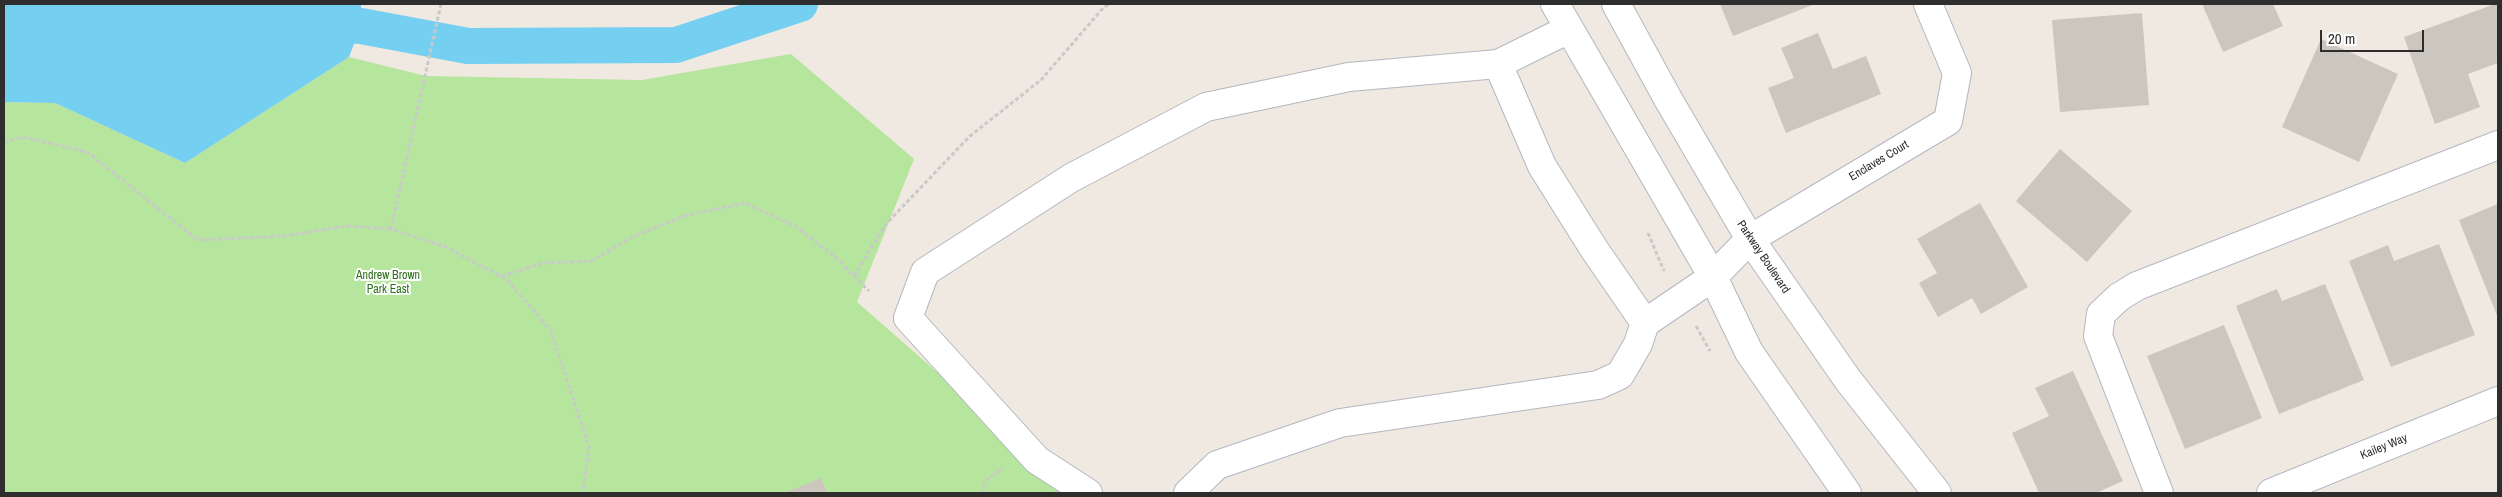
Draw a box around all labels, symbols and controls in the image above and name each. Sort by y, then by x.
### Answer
scale bar [2322,20,2426,52]
text: 20 m [2328,28,2355,49]
street label: Enclaves Court [1847,138,1911,184]
street label: Parkway Boulevard [1733,218,1793,296]
park label: Andrew Brown Park East [356,269,420,297]
street label: Kailey Way [2358,431,2410,463]

